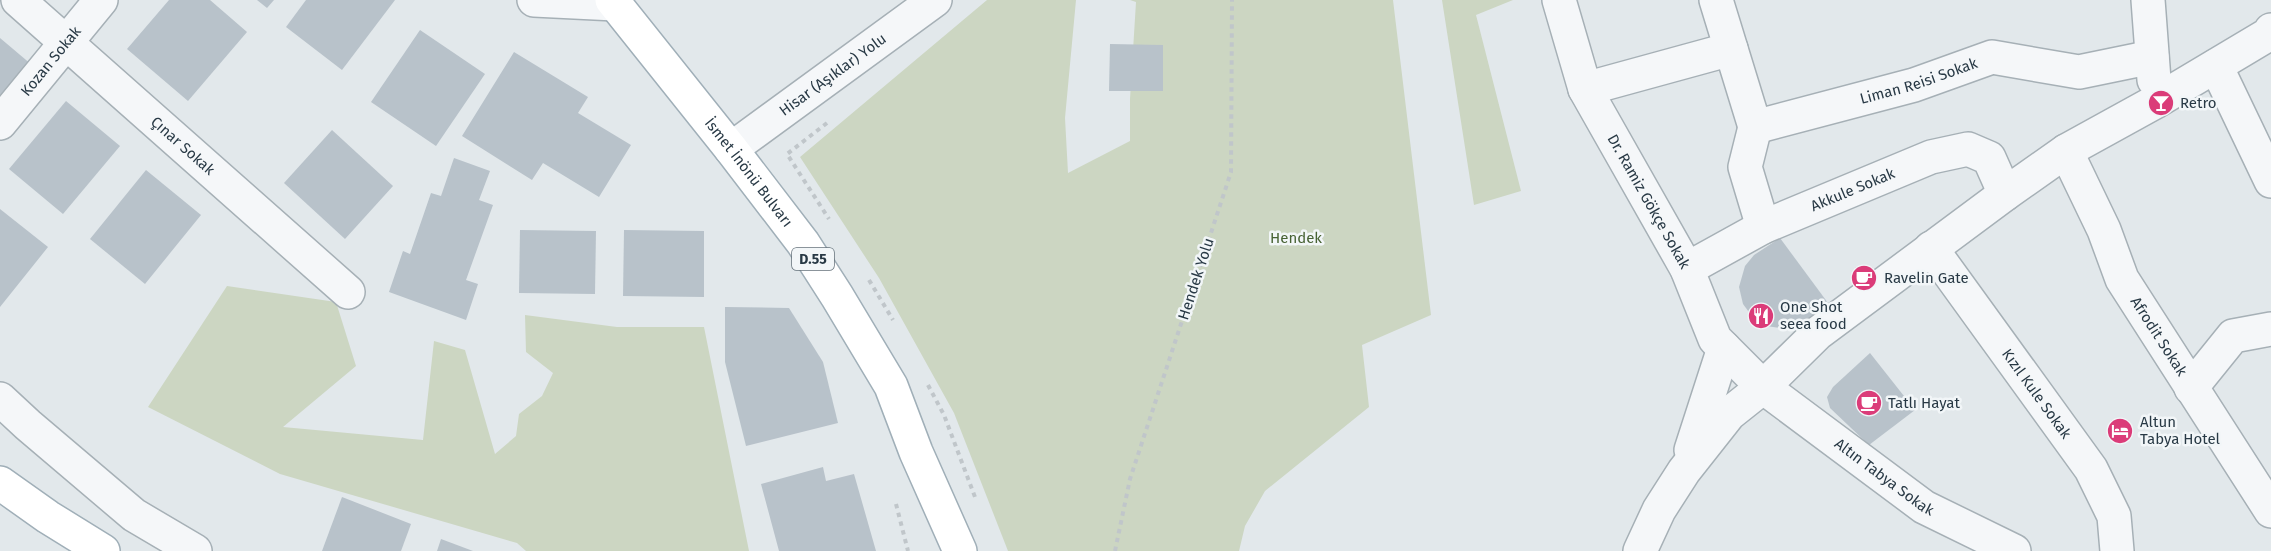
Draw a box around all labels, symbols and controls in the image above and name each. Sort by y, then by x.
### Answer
street label: Kozan Sokak [17,22,85,100]
street label: Hisar (Aşıklar) Yolu [776,30,890,120]
street label: Liman Reisi Sokak [1858,54,1980,108]
bar icon: Retro [2146,88,2176,118]
place label: Retro [2180,94,2217,112]
street label: Çınar Sokak [147,113,219,179]
street label: İsmet İnönü Bulvarı [701,114,796,230]
street label: Dr. Ramiz Gökçe Sokak [1604,131,1694,272]
street label: Akkule Sokak [1808,164,1898,215]
park label: Hendek [1270,229,1322,247]
street label: Hendek Yolu [1174,236,1218,322]
road number: D.55 [792,248,834,270]
cafe icon: Ravelin Gate [1849,263,1879,293]
place label: Ravelin Gate [1884,269,1969,287]
street label: Afrodit Sokak [2127,293,2191,380]
place label: One Shot seea food [1780,298,1847,333]
restaurant icon: One Shot seea food [1746,301,1776,331]
street label: Kızıl Kule Sokak [1998,345,2075,442]
cafe icon: Tatlı Hayat [1854,388,1884,418]
place label: Tatlı Hayat [1888,394,1960,412]
place label: Altun Tabya Hotel [2140,413,2221,448]
hotel icon: Altun Tabya Hotel [2105,416,2135,446]
street label: Altın Tabya Sokak [1831,435,1937,520]

